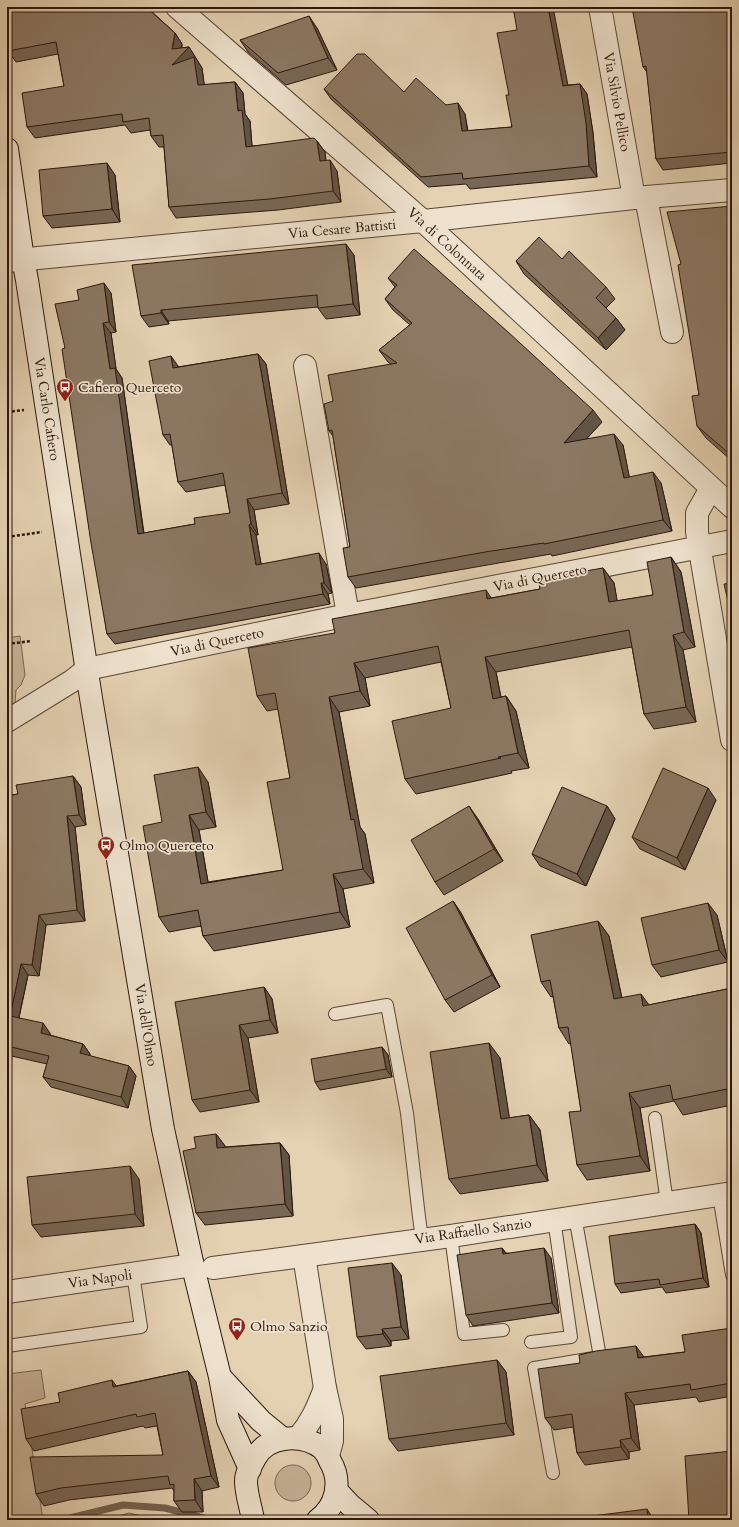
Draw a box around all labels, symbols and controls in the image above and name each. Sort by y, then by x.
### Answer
street label: Via Silvio Pellico [599,51,635,154]
street label: Via di Colonnata [403,203,491,285]
street label: Via Cesare Battisti [287,215,397,243]
street label: Via Carlo Cafiero [29,356,65,462]
bus stop icon: Cafiero Querceto [55,377,75,402]
place label: Cafiero Querceto [78,378,182,397]
street label: Via di Querceto [491,560,589,596]
street label: Via di Querceto [168,623,266,661]
bus stop icon: Olmo Querceto [96,835,116,860]
place label: Olmo Querceto [119,836,214,855]
street label: Via dell'Olmo [130,982,162,1068]
street label: Via Raffaello Sanzio [413,1213,533,1249]
street label: Via Napoli [67,1265,133,1293]
bus stop icon: Olmo Sanzio [227,1316,247,1341]
place label: Olmo Sanzio [250,1317,328,1336]

